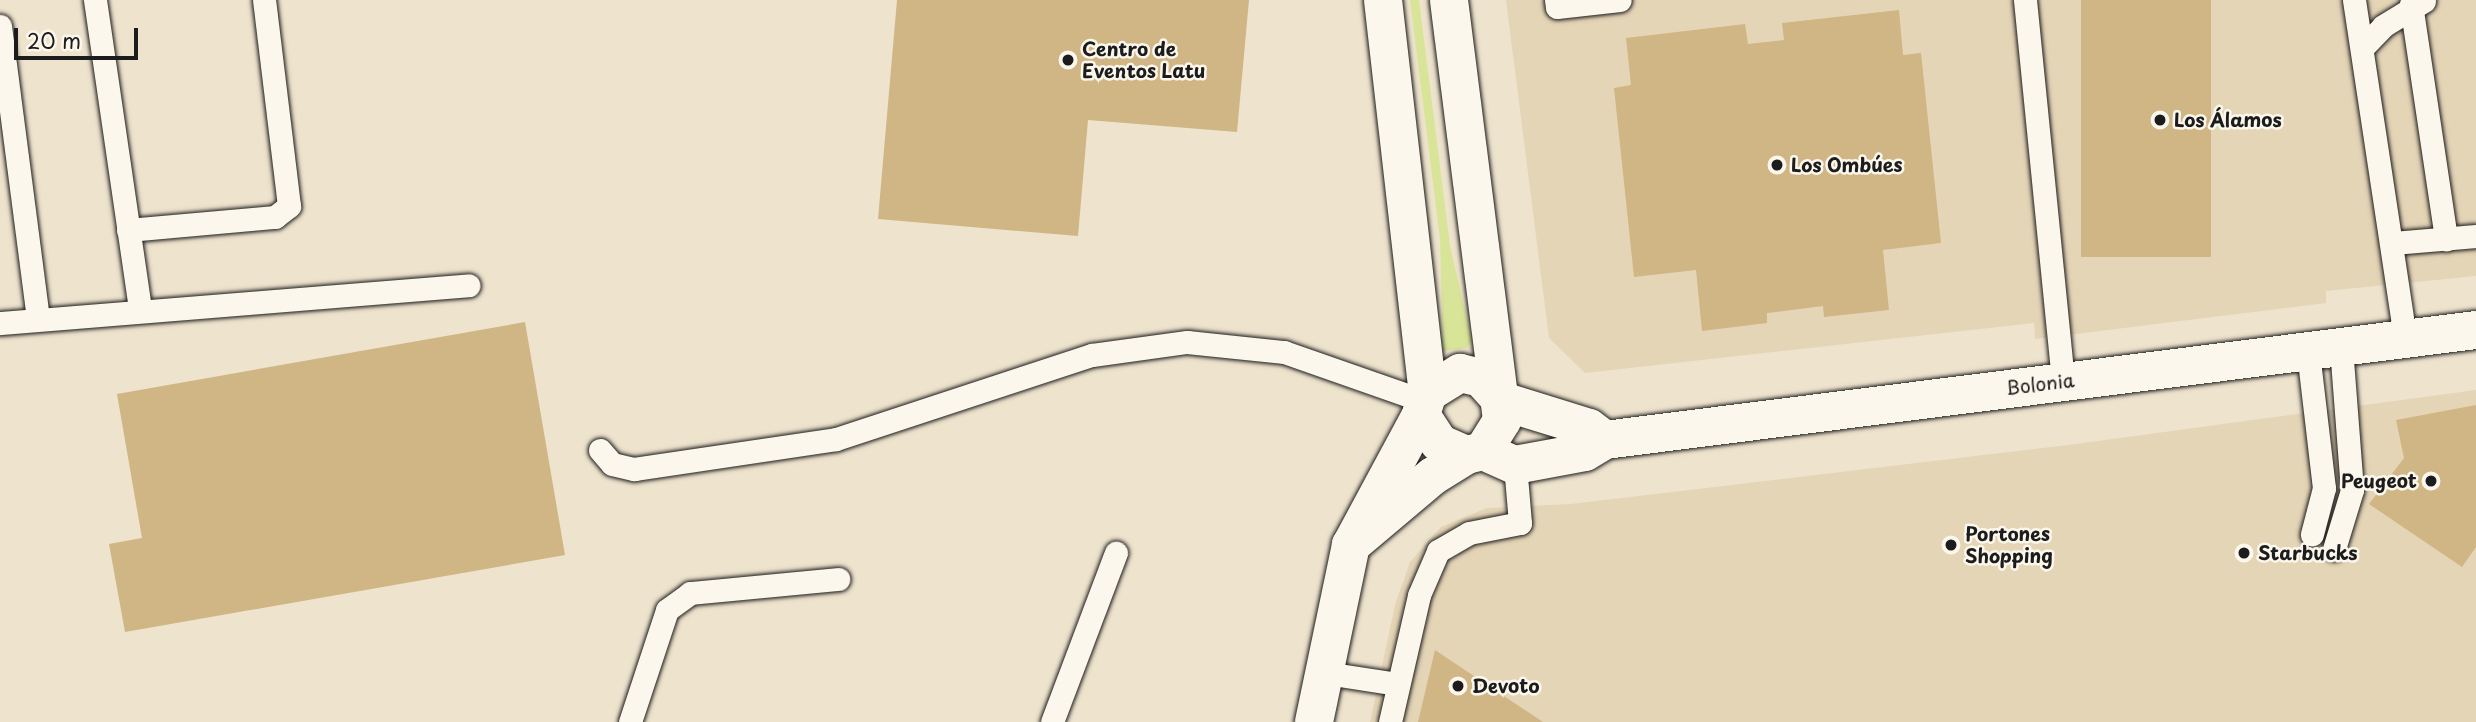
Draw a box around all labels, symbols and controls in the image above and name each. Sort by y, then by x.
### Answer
scale bar [18,14,142,58]
text: 20 m [27,24,81,56]
place label: Centro de Eventos Latu [1082,38,1205,82]
marker: Centro de Eventos Latu [1060,52,1076,68]
place label: Los Álamos [2174,109,2283,131]
marker: Los Álamos [2152,112,2168,128]
place label: Los Ombúes [1791,154,1903,176]
marker: Los Ombúes [1769,157,1785,173]
street label: Bolonia [2004,368,2076,400]
place label: Peugeot [2341,470,2417,492]
marker: Peugeot [2423,473,2439,489]
place label: Portones Shopping [1965,523,2053,567]
marker: Portones Shopping [1943,537,1959,553]
place label: Starbucks [2258,542,2358,564]
marker: Starbucks [2236,545,2252,561]
place label: Devoto [1472,675,1540,697]
marker: Devoto [1450,678,1466,694]

